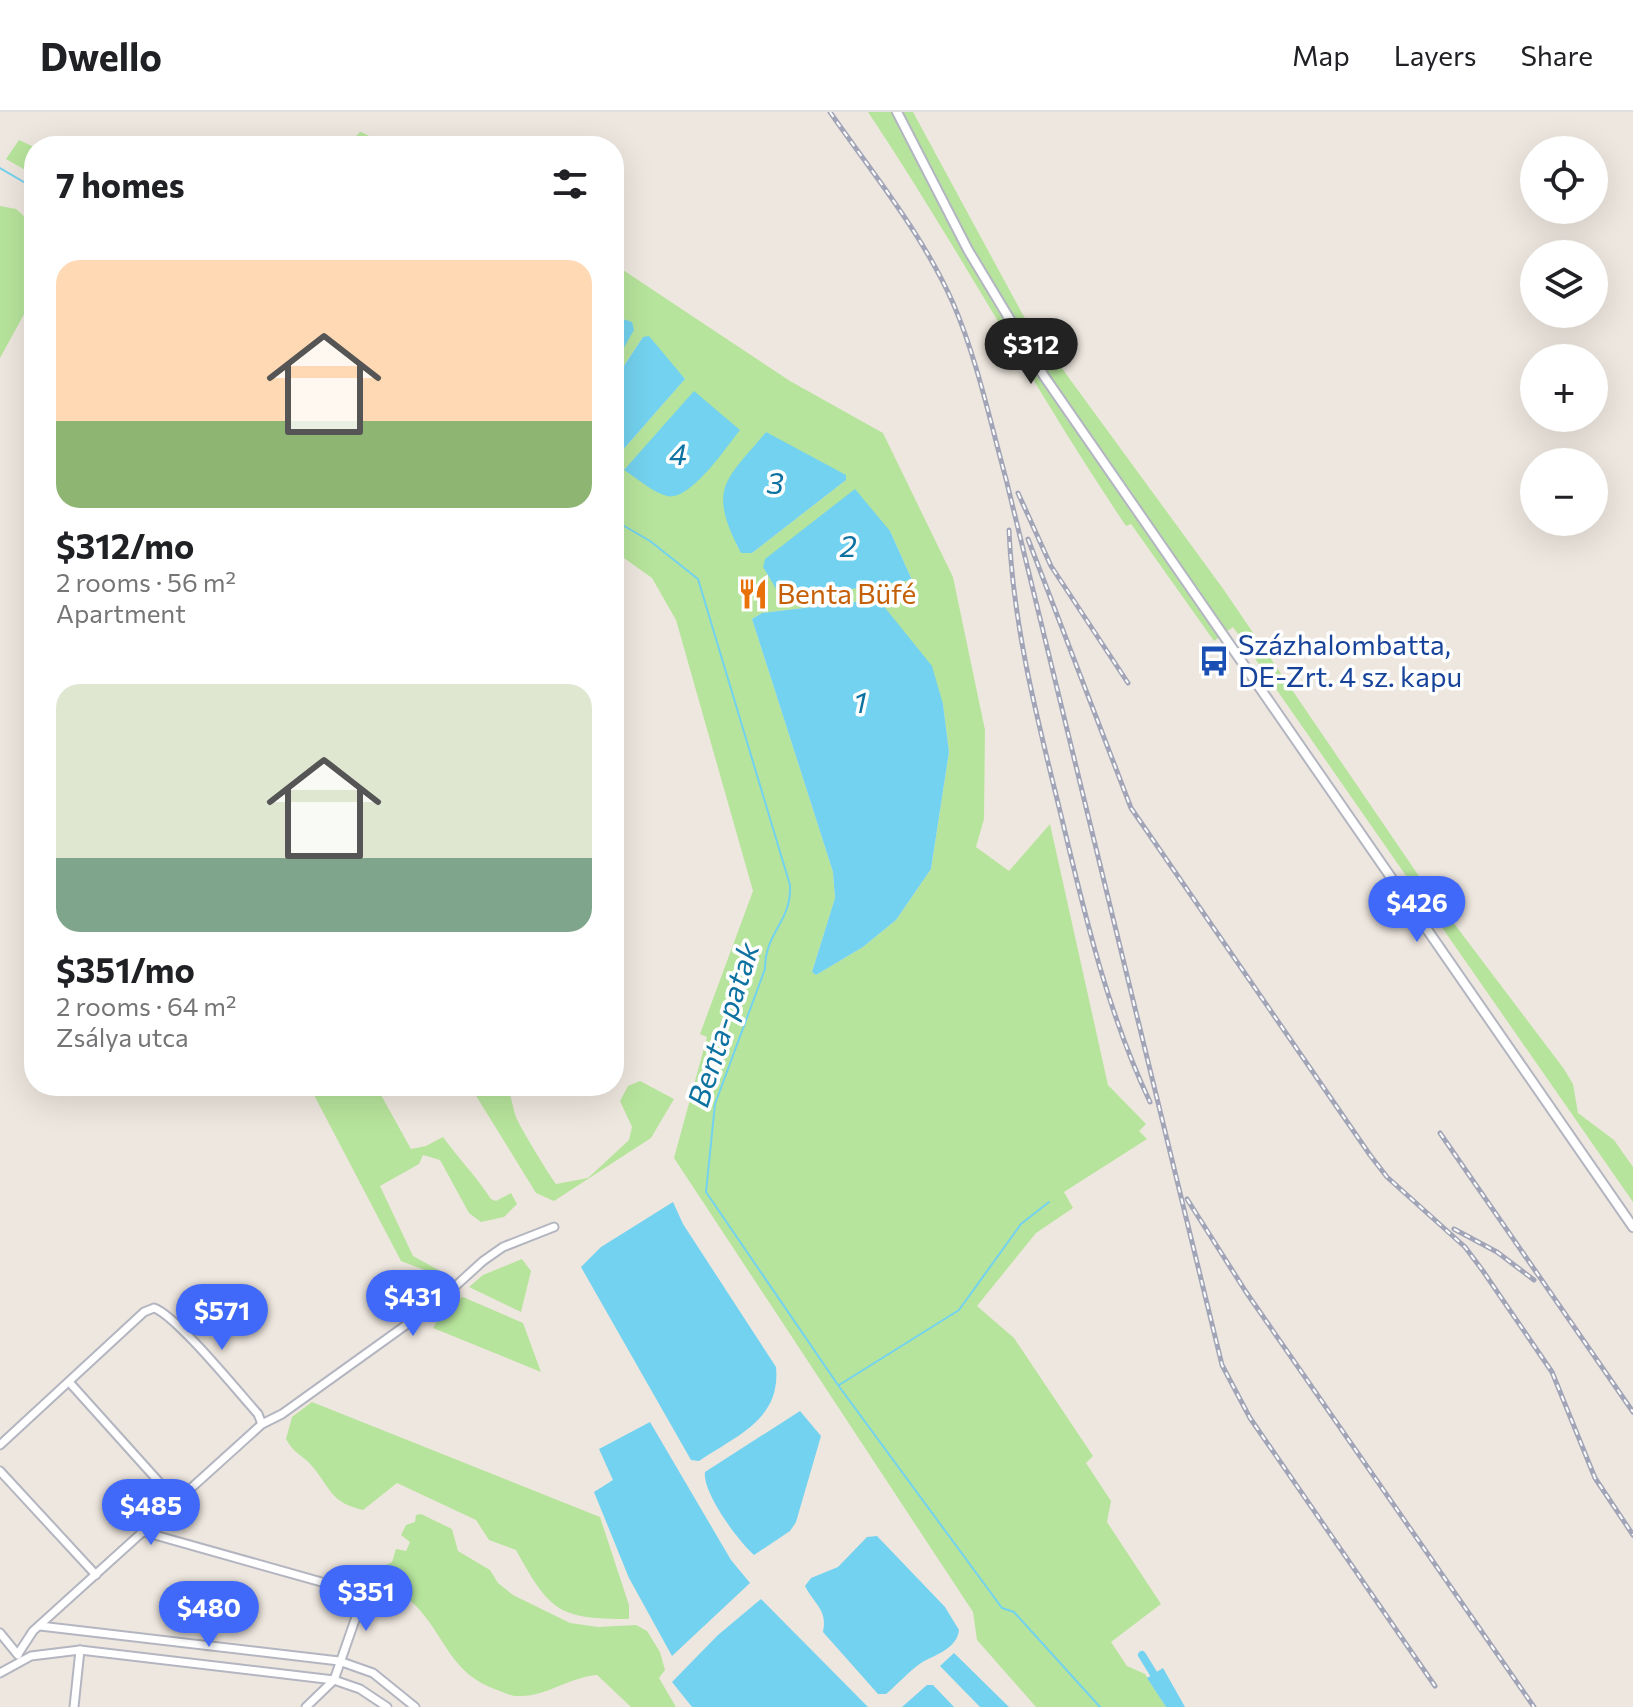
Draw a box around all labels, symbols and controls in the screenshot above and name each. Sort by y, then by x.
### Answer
text: Dwello [40,32,162,79]
text: Map [1292,38,1350,72]
text: Layers [1394,38,1476,72]
text: Share [1520,38,1593,72]
map controls [1520,136,1608,536]
button: locate [1520,136,1608,224]
icon: filters [548,162,592,206]
text: 7 homes [56,163,185,205]
button: layers [1520,240,1608,328]
icon: home [252,312,396,456]
pin: $312 [984,318,1078,386]
text: $312 [1003,328,1059,359]
button: + [1520,344,1608,432]
water label: 4 [669,434,687,471]
button: − [1520,448,1608,536]
water label: 3 [766,463,784,500]
text: $312/mo [56,524,194,566]
water label: 2 [839,526,857,563]
text: 2 rooms · 56 m² [56,566,236,597]
place label: Benta Büfé [777,576,916,610]
restaurant icon: Benta Büfé [736,577,770,611]
text: Apartment [56,597,186,628]
place label: Százhalombatta, DE-Zrt. 4 sz. kapu [1238,627,1462,693]
bus stop icon: Százhalombatta, DE-Zrt. 4 sz. kapu [1197,644,1231,678]
water label: 1 [854,682,867,719]
icon: home [252,736,396,880]
pin: $426 [1370,876,1464,944]
text: $426 [1386,886,1448,917]
water label: Benta-patak [678,937,766,1111]
text: $351/mo [56,948,195,990]
text: 2 rooms · 64 m² [56,990,237,1021]
text: Zsálya utca [56,1021,189,1052]
pin: $431 [366,1270,460,1338]
text: $431 [384,1280,442,1311]
pin: $571 [175,1284,269,1352]
text: $571 [194,1294,250,1325]
pin: $485 [104,1479,198,1547]
text: $485 [120,1489,182,1520]
pin: $351 [319,1565,413,1633]
text: $351 [337,1575,395,1606]
pin: $480 [162,1581,256,1649]
text: $480 [177,1591,241,1622]

